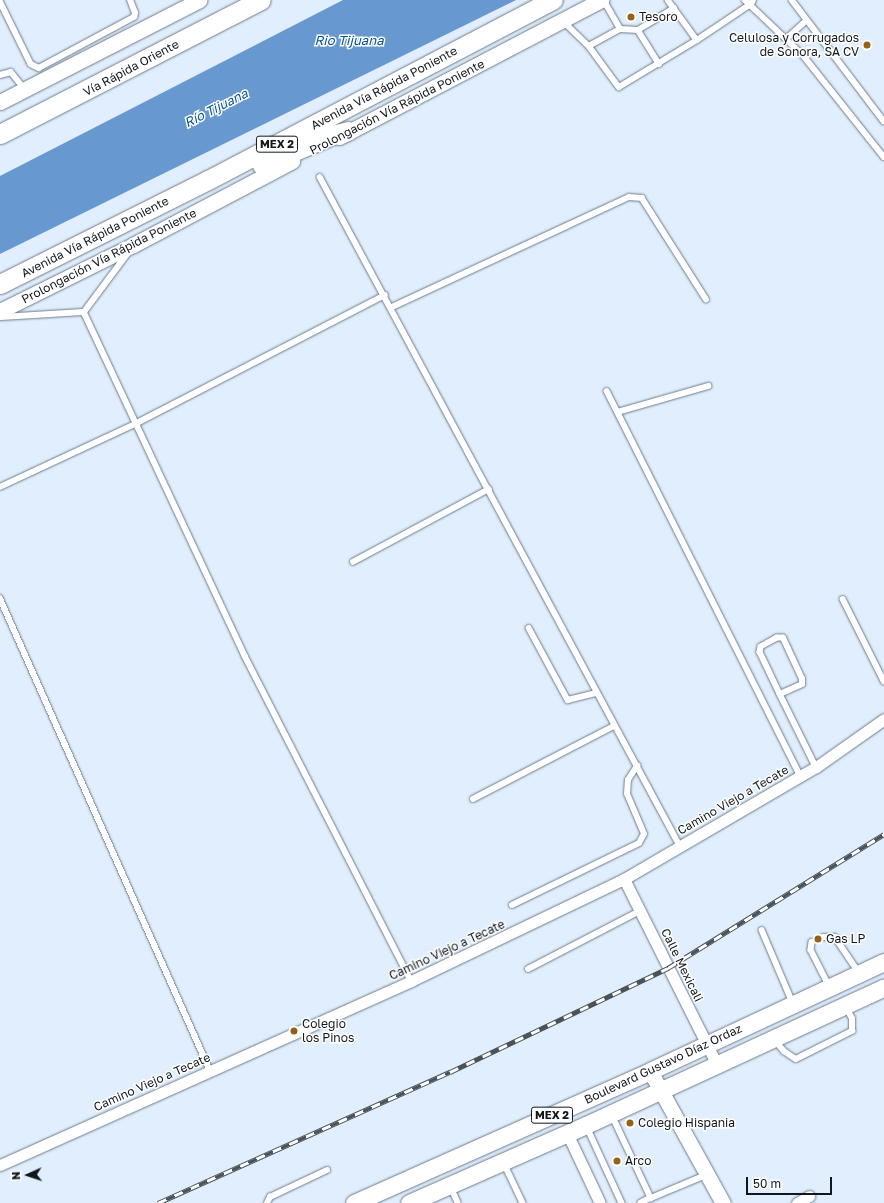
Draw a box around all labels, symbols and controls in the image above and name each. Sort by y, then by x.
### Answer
place label: Tesoro [639,10,678,24]
marker: Tesoro [626,12,636,22]
place label: Celulosa y Corrugados de Sonora, SA CV [729,31,859,59]
water label: Rio Tijuana [315,32,383,48]
street label: Vía Rápida Oriente [81,37,181,99]
marker: Celulosa y Corrugados de Sonora, SA CV [862,40,872,50]
street label: Avenida Vía Rápida Poniente [308,43,460,133]
street label: Prolongación Vía Rápida Poniente [307,56,487,158]
water label: Río Tijuana [182,85,250,131]
road number: MEX 2 [255,135,299,153]
street label: Avenida Vía Rápida Poniente [19,193,171,281]
street label: Prolongación Vía Rápida Poniente [19,205,199,307]
street label: Camino Viejo a Tecate [675,762,791,838]
street label: Camino Viejo a Tecate [387,917,507,983]
street label: Calle Mexicali [658,926,706,1004]
place label: Gas LP [826,932,865,946]
marker: Gas LP [813,934,823,944]
place label: Colegio los Pinos [302,1017,354,1045]
street label: Boulevard Gustavo Díaz Ordaz [582,1021,744,1107]
marker: Colegio los Pinos [289,1026,299,1036]
street label: Camino Viejo a Tecate [91,1050,213,1114]
road number: MEX 2 [530,1106,574,1124]
place label: Colegio Hispania [638,1116,735,1130]
marker: Colegio Hispania [625,1118,635,1128]
place label: Arco [625,1154,651,1168]
north arrow [8,1155,48,1195]
marker: Arco [612,1156,622,1166]
scale bar [748,1169,834,1195]
text: N [9,1171,22,1180]
text: 50 m [753,1176,781,1191]

